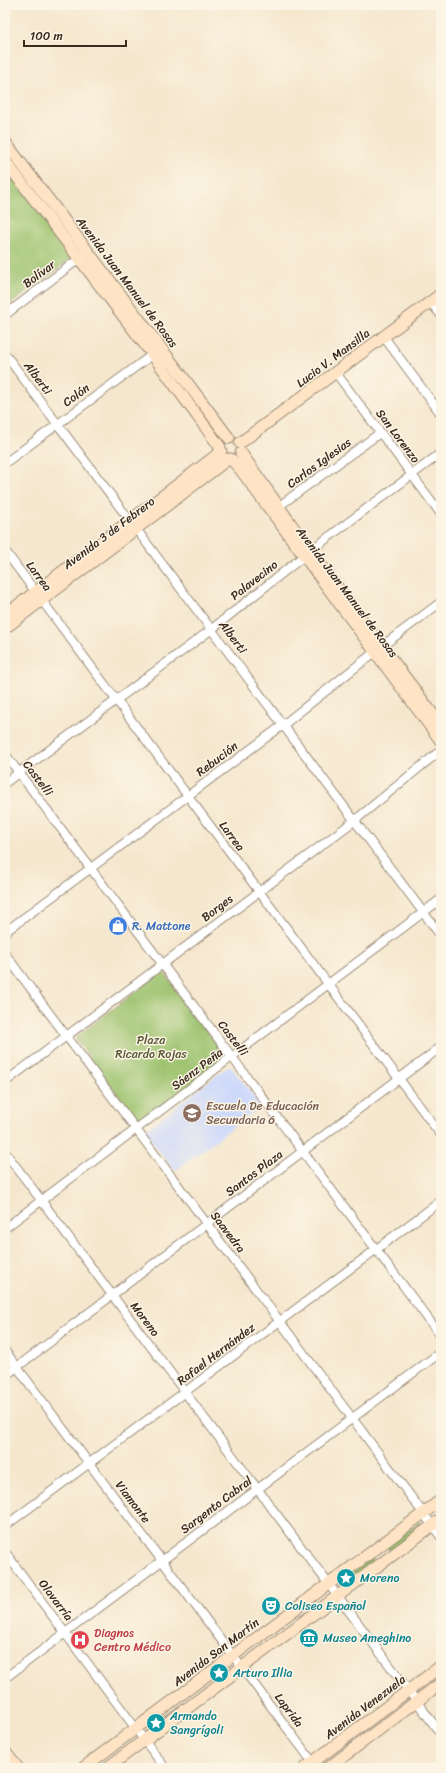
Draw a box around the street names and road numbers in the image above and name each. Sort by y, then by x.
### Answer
street label: Avenida Juan Manuel de Rosas [70,211,184,352]
street label: Bolívar [18,253,61,294]
street label: Lucio V. Mansilla [291,323,375,393]
street label: Alberti [17,356,58,400]
street label: Colón [58,377,95,413]
street label: San Lorenzo [370,404,426,468]
street label: Carlos Iglesias [282,432,357,494]
street label: Avenida 3 de Febrero [57,491,160,576]
street label: Avenida Juan Manuel de Rosas [290,521,404,662]
street label: Palavecino [225,554,283,606]
street label: Larrea [20,556,58,596]
street label: Alberti [212,615,253,659]
street label: Rebución [191,735,243,782]
street label: Castelli [17,755,59,801]
street label: Larrea [213,816,251,856]
street label: Borges [196,888,238,928]
street label: Castelli [212,1015,254,1061]
street label: Sáenz Peña [166,1042,228,1096]
street label: Santos Plaza [220,1144,288,1202]
street label: Saavedra [205,1206,251,1258]
street label: Moreno [124,1297,166,1341]
street label: Rafael Hernández [172,1317,260,1391]
street label: Sargento Cabral [175,1470,257,1540]
street label: Viamonte [109,1476,157,1528]
street label: Olavarría [33,1574,79,1626]
street label: Avenida San Martín [167,1612,265,1693]
street label: Avenida Venezuela [319,1668,411,1746]
street label: Laprida [269,1688,309,1732]

